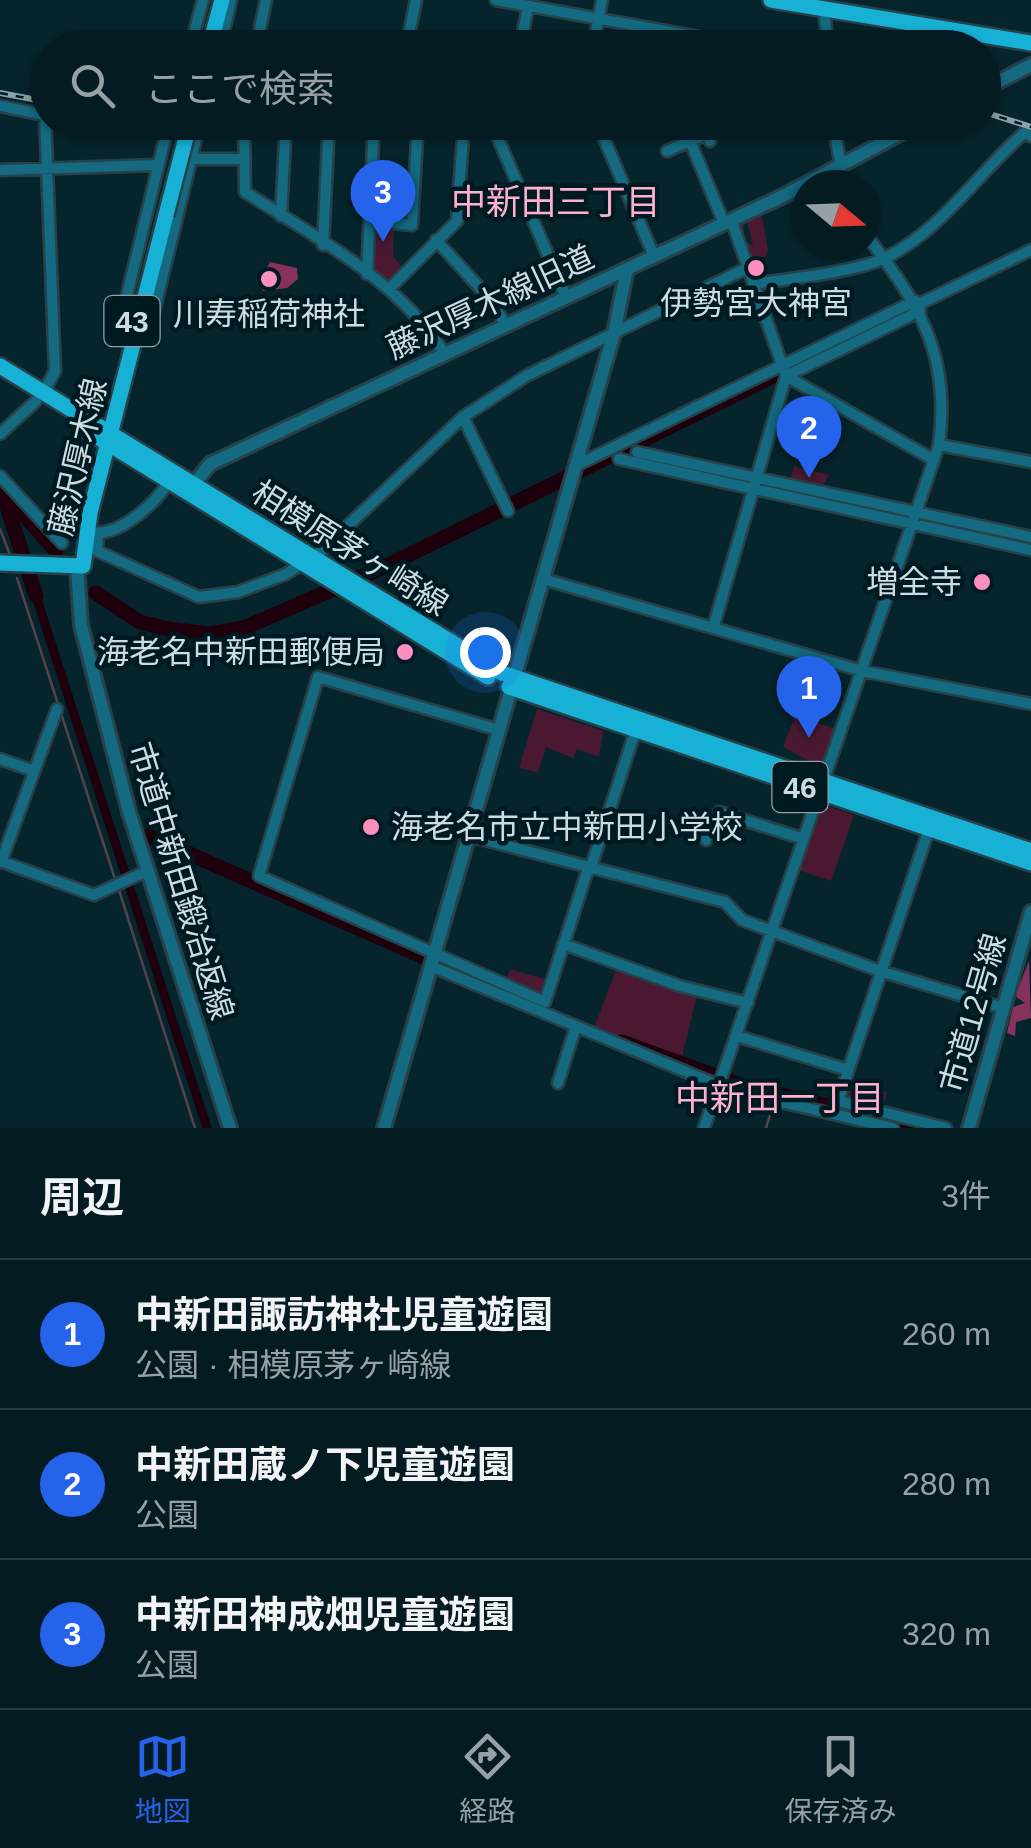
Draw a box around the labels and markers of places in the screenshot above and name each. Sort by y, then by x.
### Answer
pin: 3 [350,160,416,242]
marker: 伊勢宮大神宮 [745,257,767,279]
marker: 川寿稲荷神社 [258,268,280,290]
place label: 伊勢宮大神宮 [660,285,852,321]
place label: 川寿稲荷神社 [173,296,365,332]
pin: 2 [776,396,842,478]
place label: 増全寺 [866,564,962,600]
marker: 増全寺 [971,571,993,593]
place label: 海老名中新田郵便局 [97,634,385,670]
marker: 海老名中新田郵便局 [394,641,416,663]
pin: 1 [776,656,842,738]
place label: 海老名市立中新田小学校 [391,809,743,845]
marker: 海老名市立中新田小学校 [360,816,382,838]

